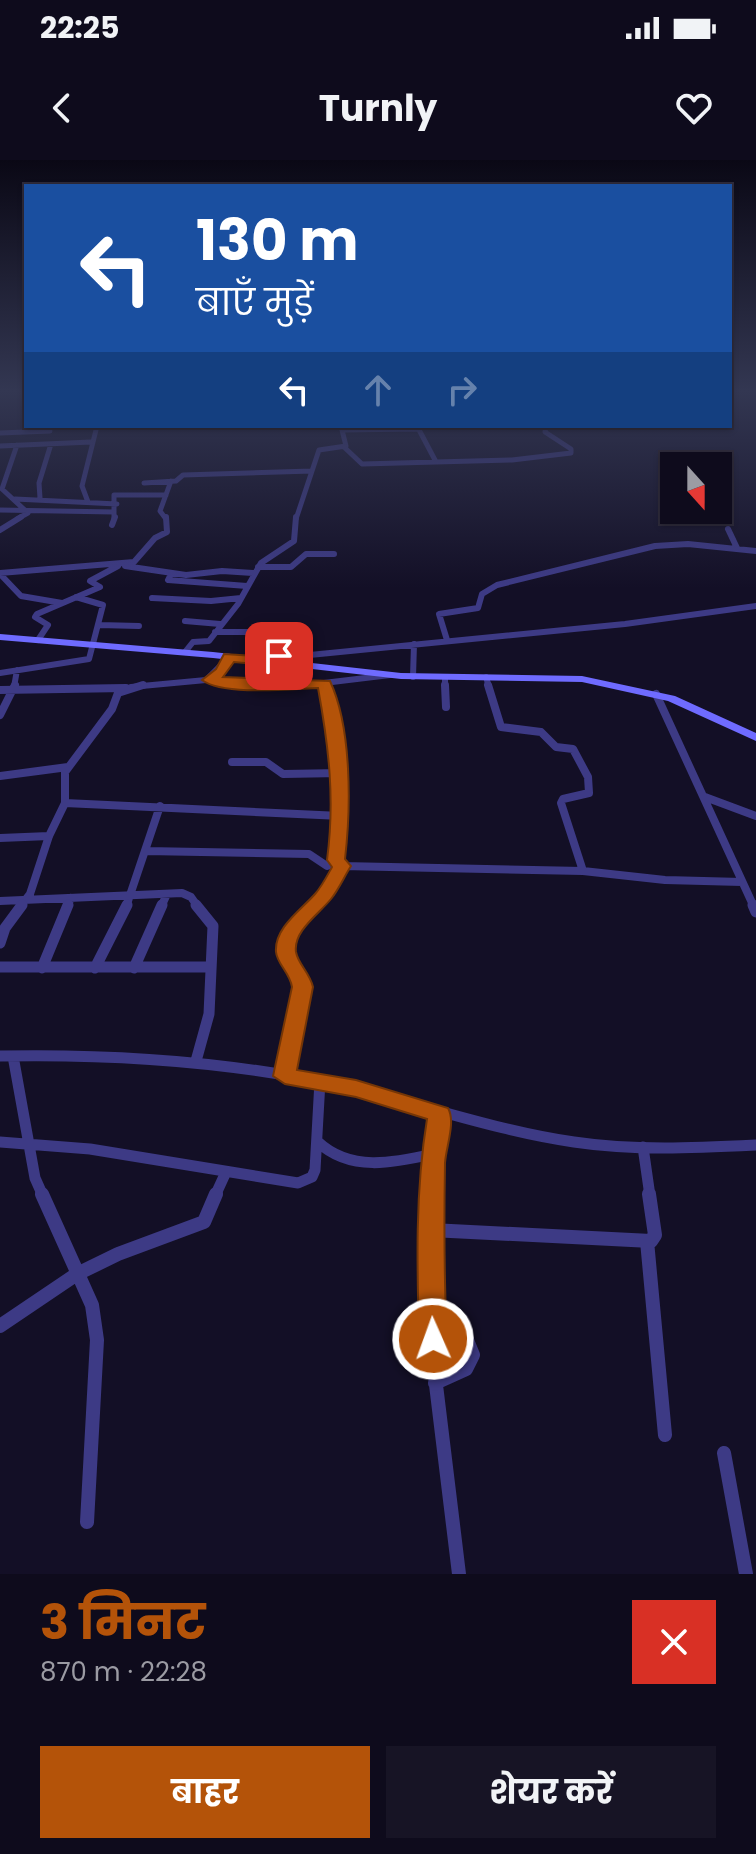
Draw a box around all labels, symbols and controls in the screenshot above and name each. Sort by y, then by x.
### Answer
text: 22:25 [40,6,119,49]
text: Turnly [319,83,437,134]
icon: back [40,86,84,130]
icon: heart [672,86,716,130]
text: 130 m [196,201,359,280]
icon: left [64,216,168,320]
text: बाएँ मुड़ें [196,277,313,328]
icon: left [272,368,316,412]
icon: ahead [356,368,400,412]
icon: right [440,368,484,412]
north arrow [660,452,732,524]
map controls [660,452,732,524]
pin [245,622,313,690]
icon: arrive [257,634,301,678]
position arrow [391,1297,475,1381]
text: 3 मिनट [40,1589,206,1656]
button: close [632,1600,716,1684]
text: 870 m · 22:28 [40,1654,207,1690]
button: बाहर [40,1746,370,1838]
button: शेयर करें [386,1746,716,1838]

